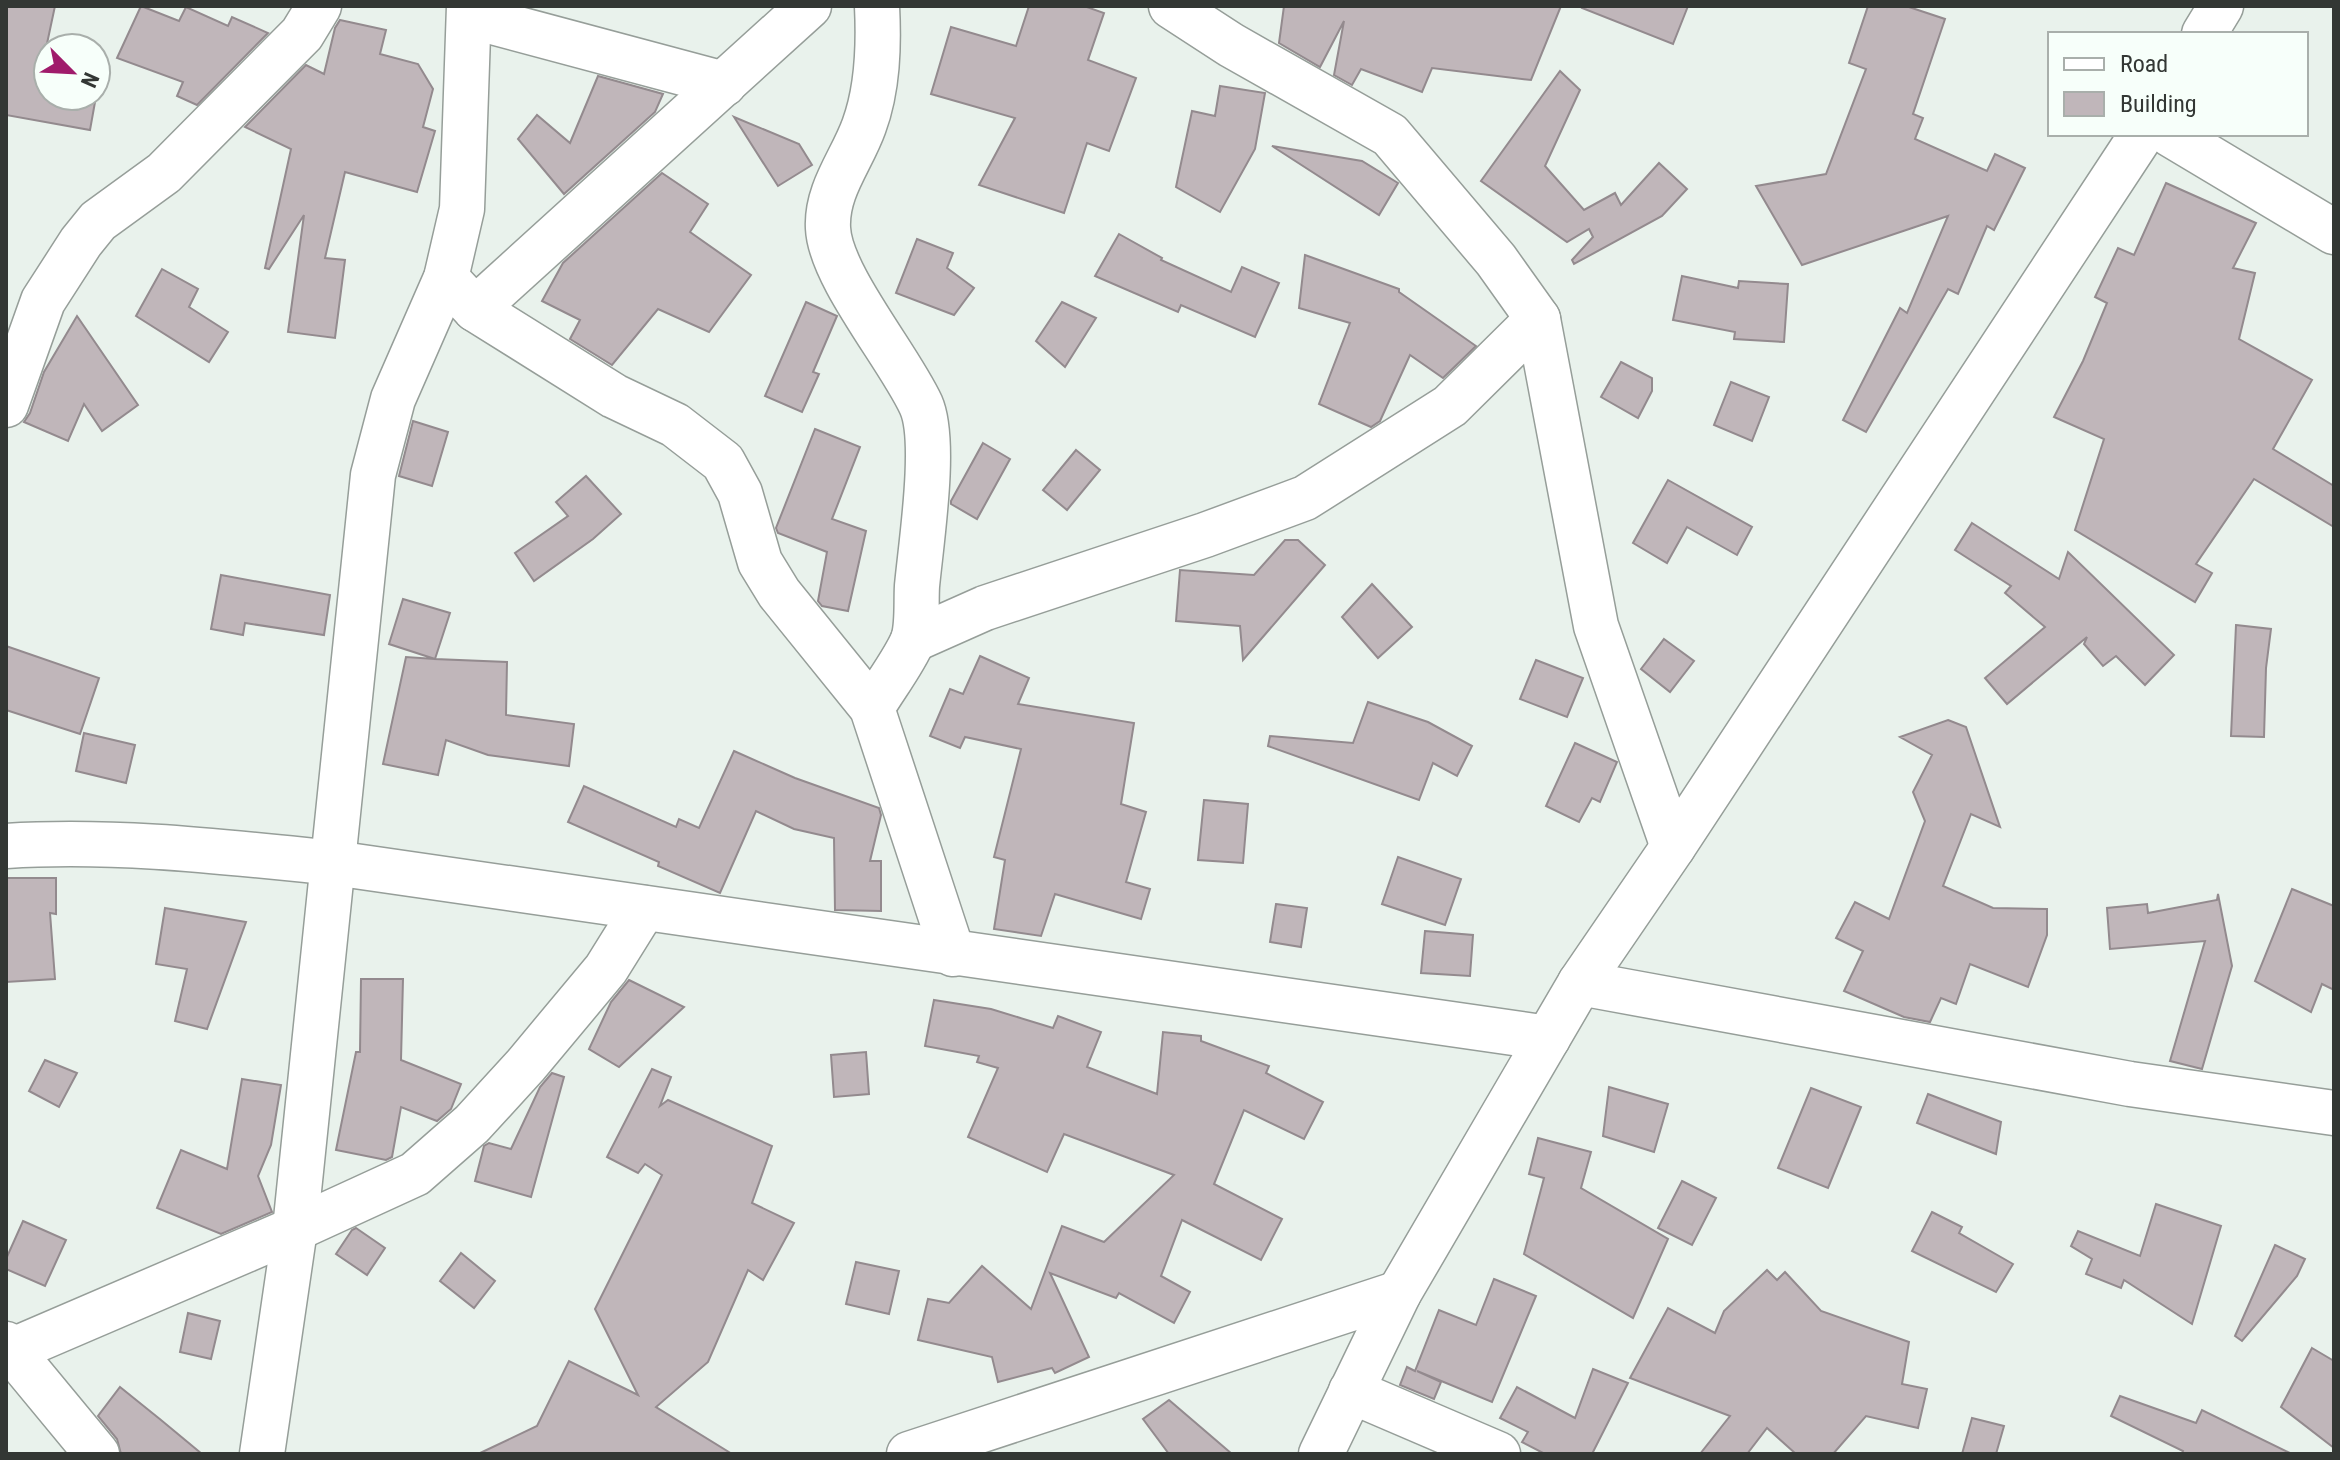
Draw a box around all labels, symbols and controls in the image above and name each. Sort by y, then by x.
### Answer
north arrow [32,32,112,112]
legend [2048,32,2308,136]
text: Road [2120,50,2168,78]
text: N [76,69,104,91]
text: Building [2120,90,2197,118]

